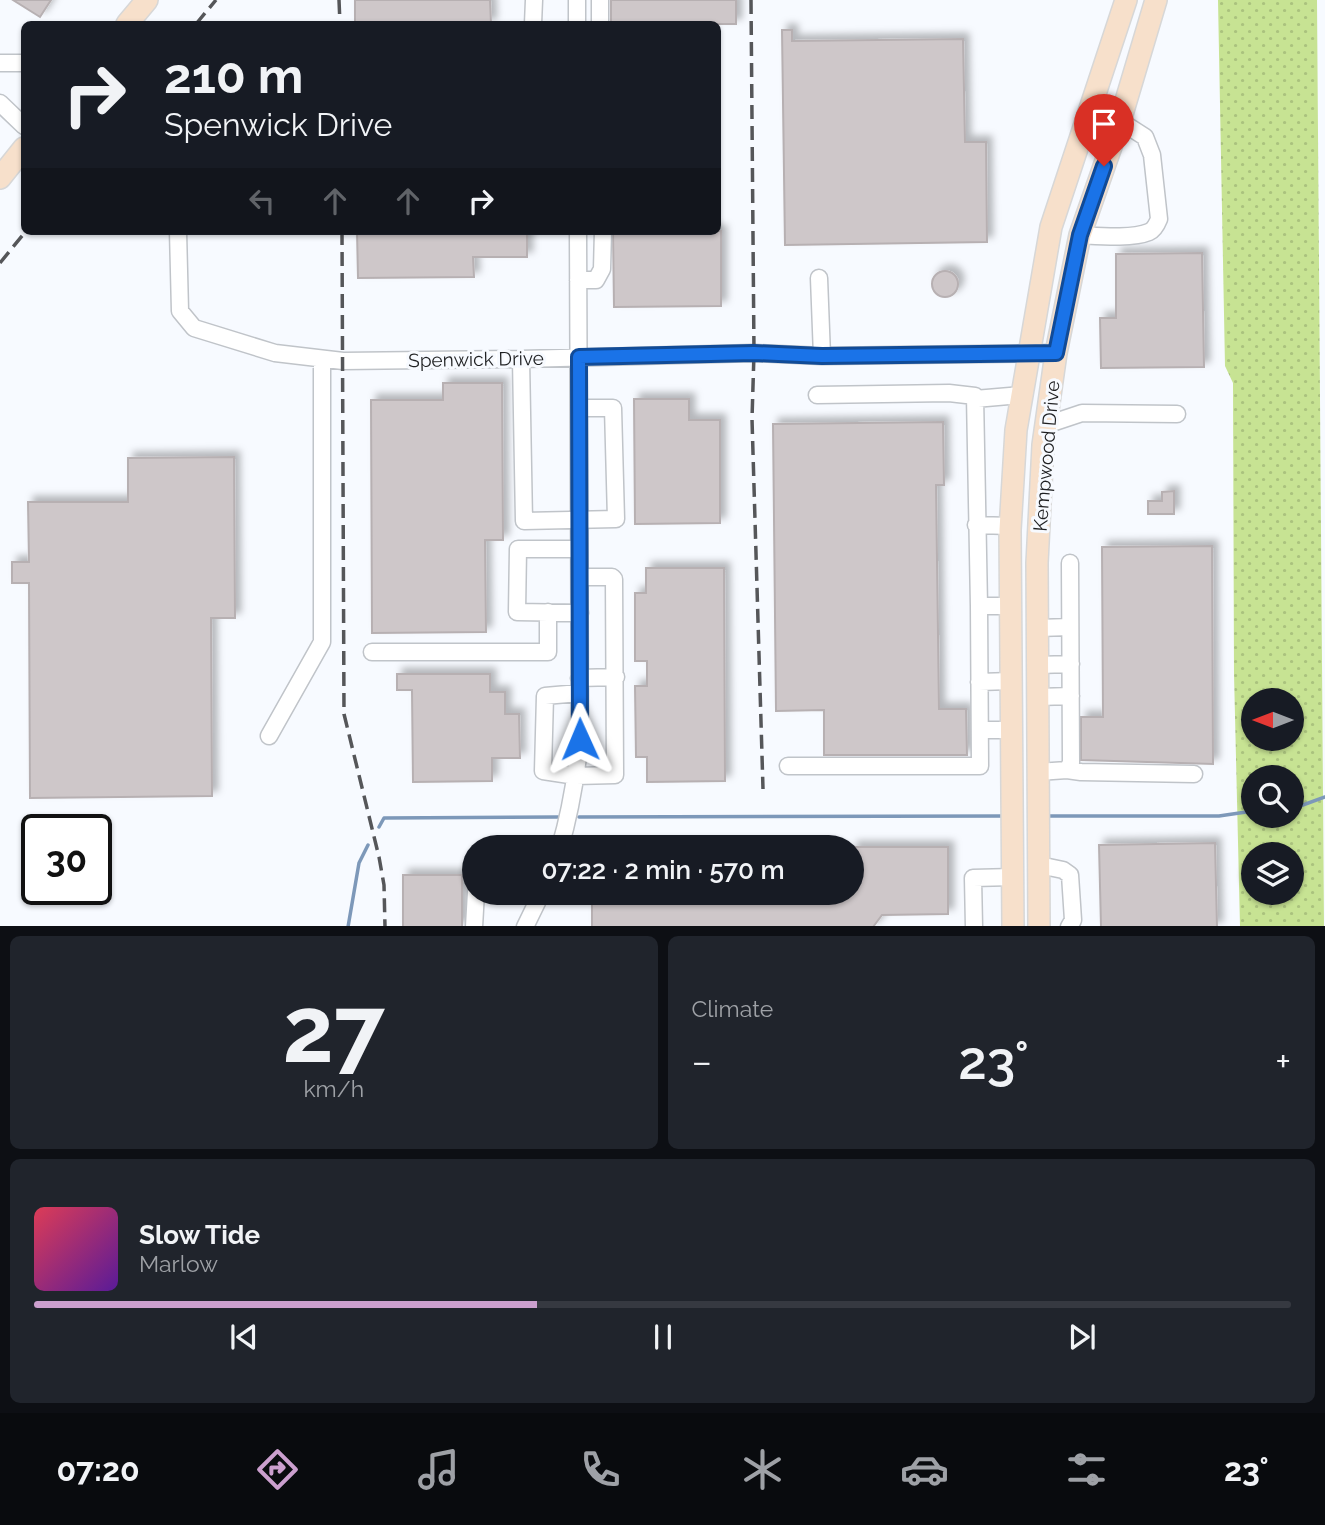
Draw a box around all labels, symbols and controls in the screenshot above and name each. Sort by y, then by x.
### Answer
text: 210 m [164,47,303,104]
icon: right [49,49,140,140]
pin [1074,94,1134,166]
icon: arrive [1085,105,1123,143]
text: Spenwick Drive [164,106,392,143]
icon: left [243,182,281,220]
icon: ahead [316,182,354,220]
icon: ahead [389,182,427,220]
icon: right [462,182,500,220]
street label: Spenwick Drive [408,347,544,371]
street label: Kempwood Drive [1028,380,1064,532]
north arrow [1241,688,1304,751]
map controls [1241,688,1304,905]
position arrow [543,702,617,776]
button: search [1241,765,1304,828]
speed limit sign: 30 [21,814,112,905]
button: layers [1241,842,1304,905]
text: 07:22 · 2 min · 570 m [542,855,785,885]
text: 27 [283,976,385,1083]
text: Climate [692,995,773,1022]
text: 23° [958,1030,1029,1091]
text: − [692,1039,712,1084]
text: + [1275,1039,1291,1084]
text: km/h [303,1075,364,1102]
text: Slow Tide [139,1220,260,1250]
text: Marlow [139,1250,218,1277]
icon: previous [225,1318,263,1356]
icon: pause [644,1318,682,1356]
icon: next [1063,1318,1101,1356]
icon: directions [253,1445,302,1494]
icon: music [414,1445,463,1494]
icon: phone [576,1445,625,1494]
icon: climate [738,1445,787,1494]
icon: car [900,1445,949,1494]
icon: filters [1062,1445,1111,1494]
text: 07:20 [56,1451,140,1488]
text: 23° [1224,1451,1269,1488]

